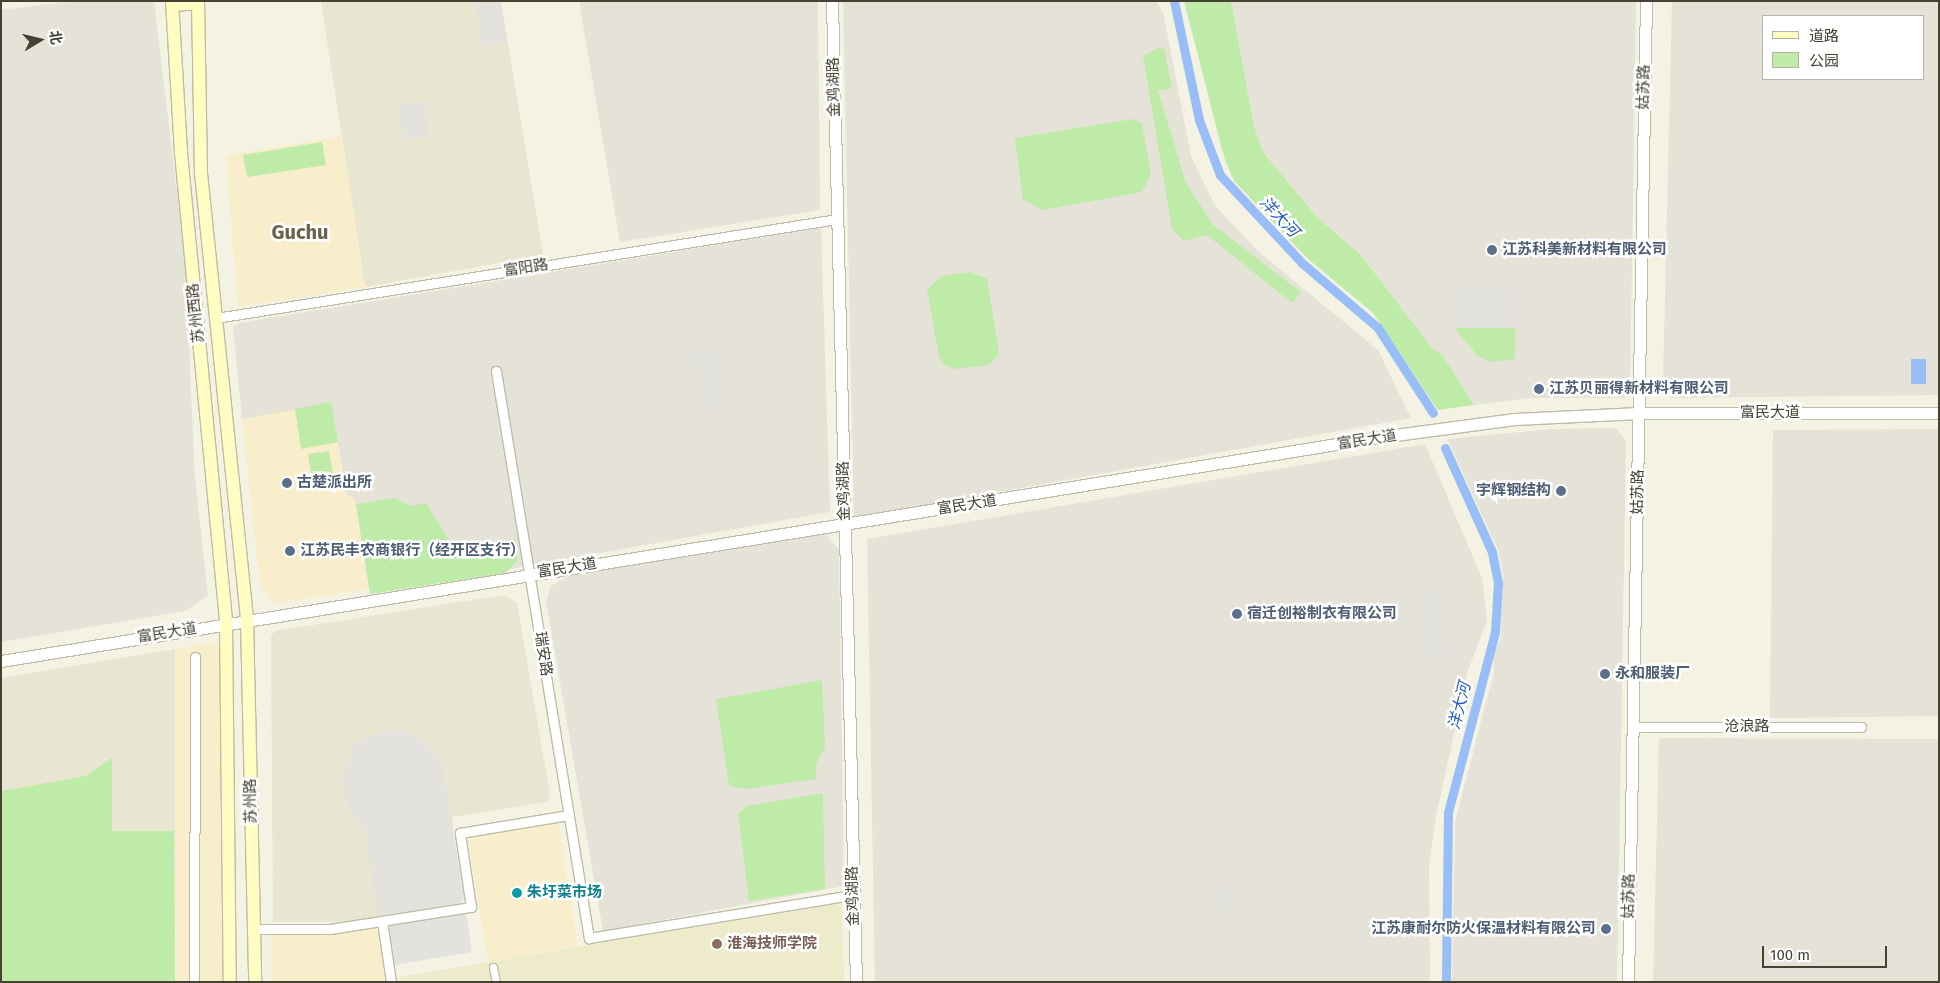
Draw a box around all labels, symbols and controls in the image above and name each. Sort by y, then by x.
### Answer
north arrow [15,15,65,65]
legend [1762,15,1925,80]
text: 道路 [1809,27,1839,45]
text: 北 [46,29,65,46]
text: 公园 [1809,52,1839,70]
street label: 金鸡湖路 [824,57,844,117]
street label: 姑苏路 [1635,64,1653,110]
water label: 洋大河 [1256,193,1302,241]
district label: Guchu [272,220,328,244]
place label: 江苏科美新材料有限公司 [1502,241,1667,259]
marker: 江苏科美新材料有限公司 [1486,244,1498,256]
street label: 富阳路 [502,256,550,280]
street label: 苏州西路 [184,282,208,344]
place label: 江苏贝丽得新材料有限公司 [1549,380,1729,398]
marker: 江苏贝丽得新材料有限公司 [1533,383,1545,395]
street label: 富民大道 [1740,404,1800,422]
street label: 富民大道 [1336,426,1398,454]
street label: 金鸡湖路 [834,461,854,521]
street label: 姑苏路 [1629,469,1647,515]
place label: 古楚派出所 [297,474,372,492]
marker: 古楚派出所 [281,477,293,489]
place label: 宇辉钢结构 [1476,482,1551,500]
marker: 宇辉钢结构 [1555,485,1567,497]
street label: 富民大道 [936,491,998,519]
place label: 江苏民丰农商银行（经开区支行） [300,542,525,560]
marker: 江苏民丰农商银行（经开区支行） [284,545,296,557]
street label: 富民大道 [536,554,598,582]
place label: 宿迁创裕制衣有限公司 [1247,605,1397,623]
marker: 宿迁创裕制衣有限公司 [1231,608,1243,620]
street label: 富民大道 [136,619,198,647]
street label: 瑞安路 [531,630,555,678]
place label: 永和服装厂 [1615,665,1690,683]
marker: 永和服装厂 [1599,668,1611,680]
water label: 洋大河 [1445,680,1475,732]
street label: 沧浪路 [1725,718,1769,736]
street label: 苏州路 [242,778,260,824]
street label: 金鸡湖路 [843,866,863,926]
street label: 姑苏路 [1620,873,1638,919]
place label: 朱圩菜市场 [527,884,602,902]
marker: 朱圩菜市场 [511,887,523,899]
place label: 江苏康耐尔防火保温材料有限公司 [1371,920,1596,938]
marker: 江苏康耐尔防火保温材料有限公司 [1600,923,1612,935]
place label: 淮海技师学院 [727,935,817,953]
scale bar [1765,936,1890,968]
marker: 淮海技师学院 [711,938,723,950]
text: 100 m [1770,946,1810,964]

